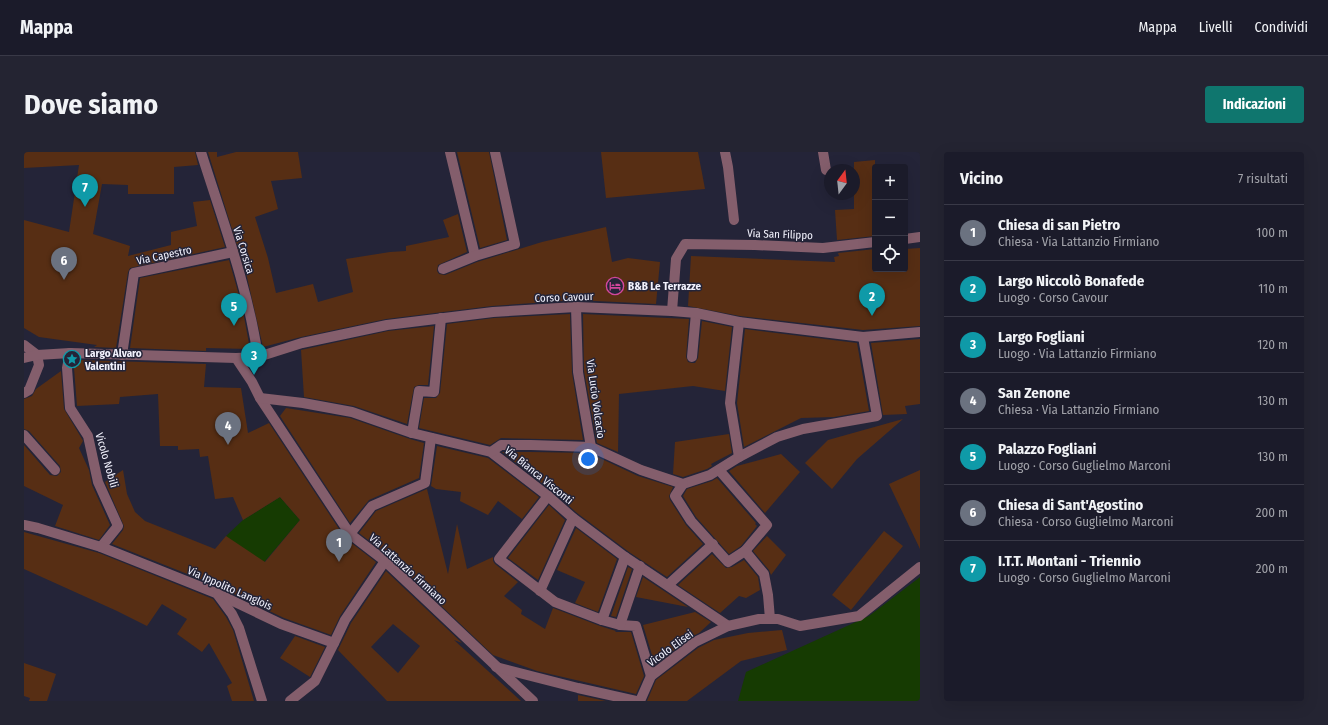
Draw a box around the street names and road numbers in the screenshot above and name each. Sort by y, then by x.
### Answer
street label: Via Corsica [230,225,257,275]
street label: Via San Filippo [747,227,813,242]
street label: Via Capestro [135,243,193,268]
street label: Corso Cavour [534,290,594,305]
street label: Via Lucio Volcacio [584,359,608,440]
street label: Vicolo Nobili [92,431,121,489]
street label: Via Bianca Visconti [502,444,576,507]
street label: Via Lattanzio Firmiano [366,531,449,608]
street label: Via Ippolito Langlois [185,564,274,613]
street label: Vicolo Elisei [645,627,696,669]

